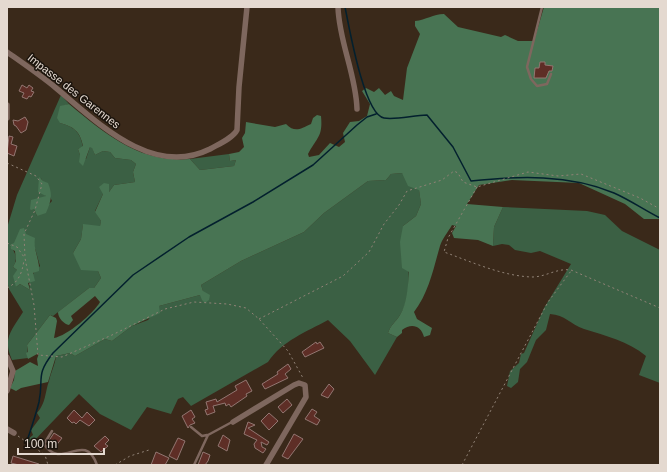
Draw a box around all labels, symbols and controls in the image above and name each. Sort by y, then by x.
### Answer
street label: Impasse des Garennes [25,51,123,131]
scale bar [18,430,104,456]
text: 100 m [24,437,57,451]

